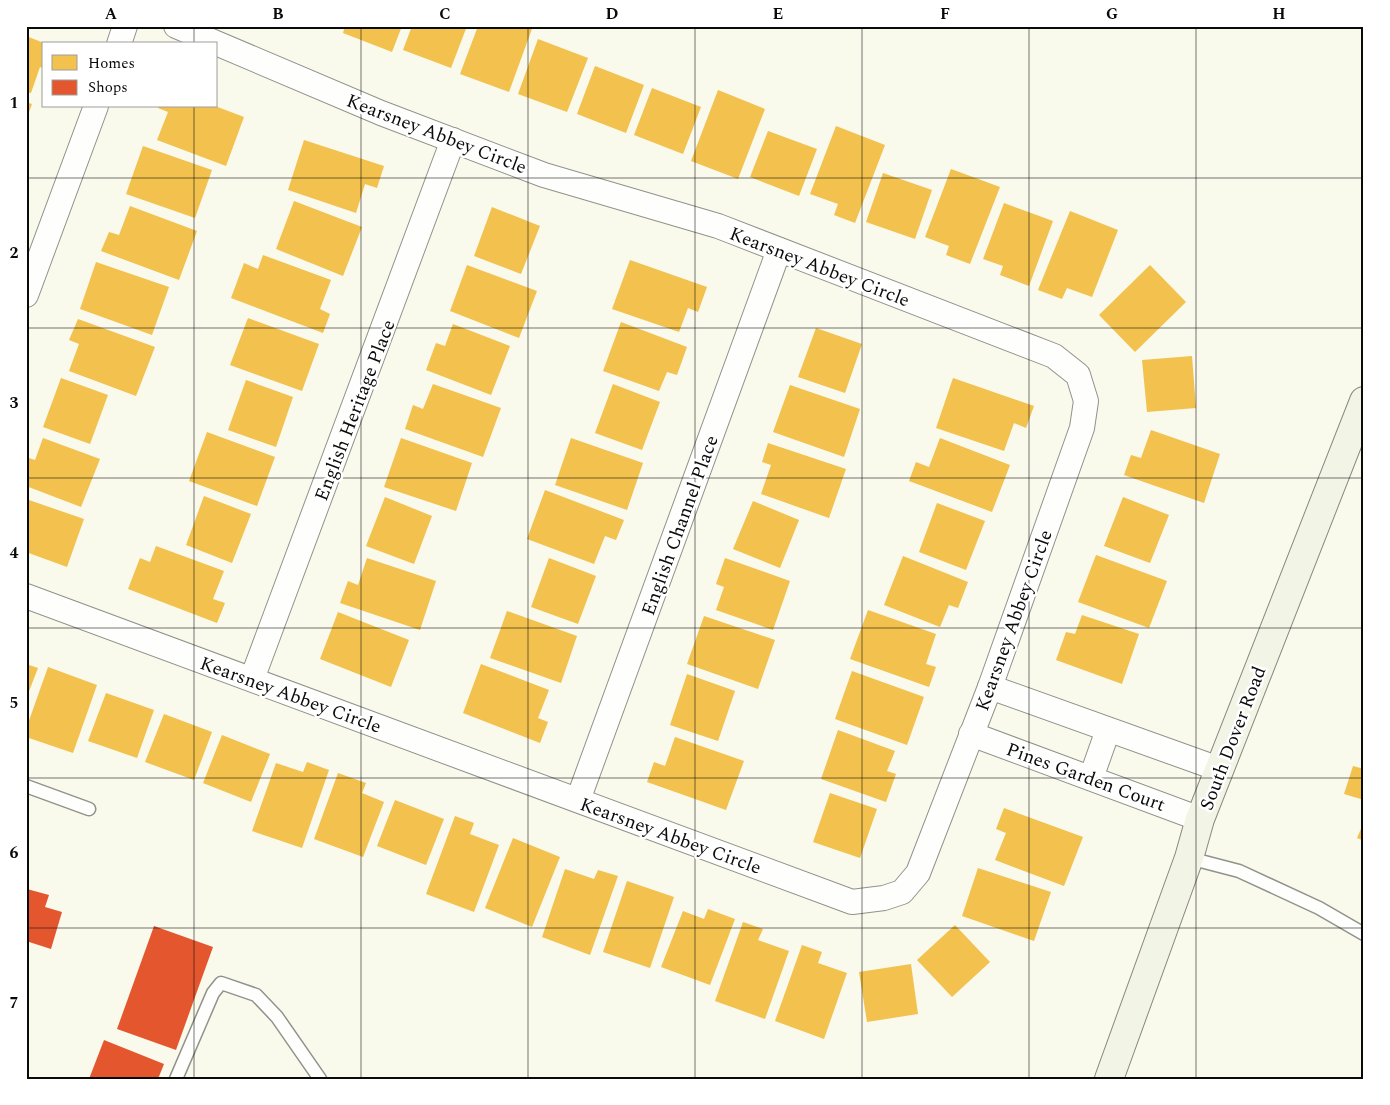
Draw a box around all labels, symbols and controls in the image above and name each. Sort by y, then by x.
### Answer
text: A [105,2,118,26]
text: B [272,2,284,26]
text: C [439,2,451,26]
text: D [606,2,619,26]
text: E [773,2,783,26]
text: F [940,2,950,26]
text: G [1106,2,1118,26]
text: H [1272,2,1286,26]
legend [42,42,218,108]
text: Homes [88,52,135,75]
text: Shops [88,76,128,99]
street label: Kearsney Abbey Circle [342,87,531,182]
text: 1 [10,91,18,115]
street label: Kearsney Abbey Circle [725,220,914,315]
text: 2 [10,241,19,265]
street label: English Heritage Place [307,315,403,506]
text: 3 [10,391,19,415]
street label: English Channel Place [634,431,727,620]
street label: Kearsney Abbey Circle [968,526,1061,715]
text: 4 [10,541,19,565]
street label: Kearsney Abbey Circle [196,649,385,742]
street label: South Dover Road [1193,662,1274,815]
text: 5 [10,691,18,715]
street label: Pines Garden Court [1002,735,1169,820]
street label: Kearsney Abbey Circle [576,790,765,883]
text: 6 [10,841,19,865]
text: 7 [10,991,19,1015]

